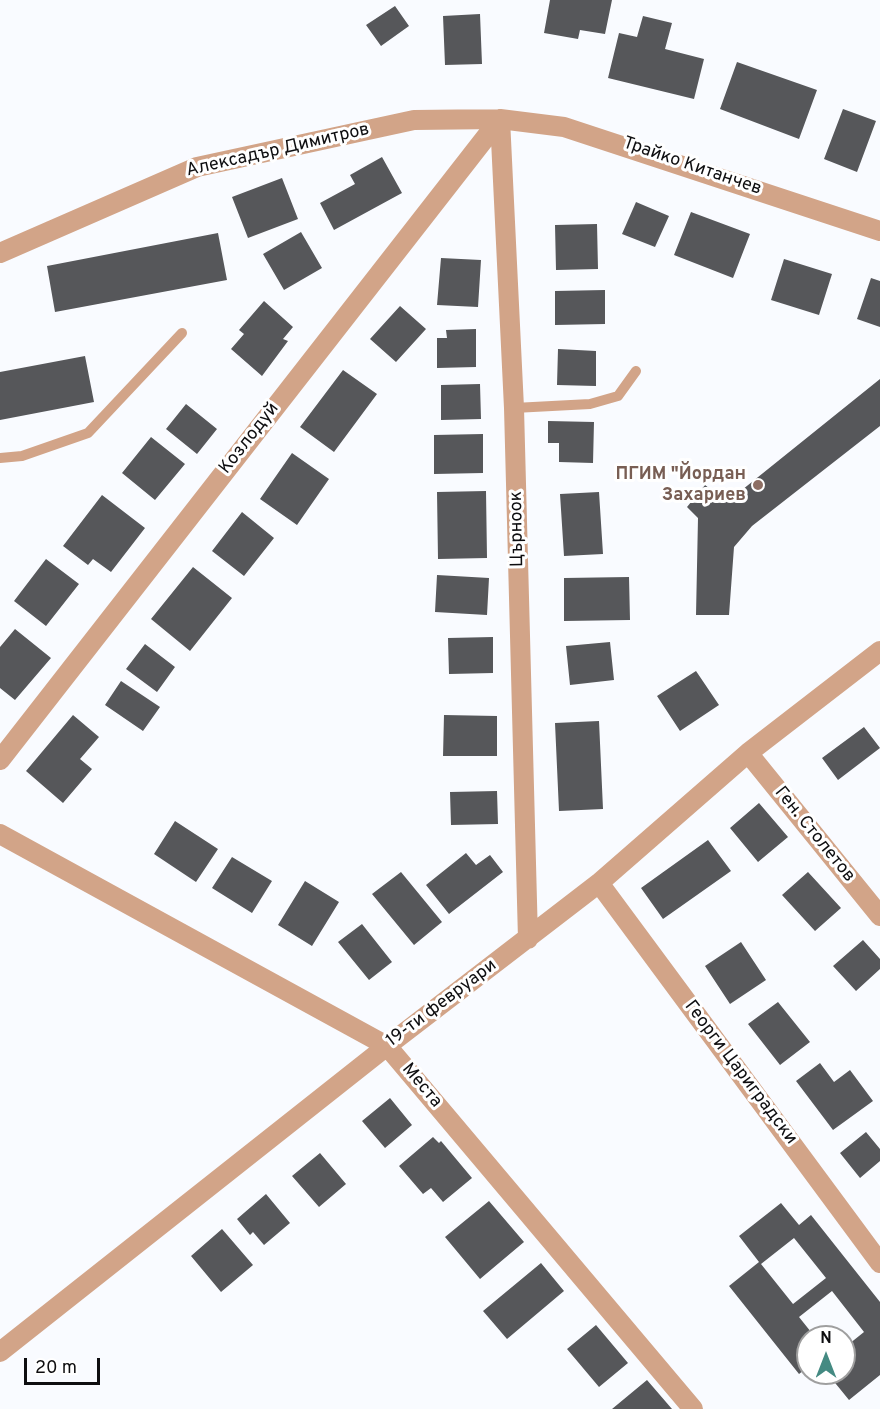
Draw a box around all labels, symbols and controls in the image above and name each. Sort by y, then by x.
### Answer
street label: Алексадър Димитров [184,119,372,183]
street label: Трайко Китанчев [620,133,764,201]
street label: Козлодуй [215,399,285,479]
place label: ПГИМ "Йордан Захариев [615,464,746,506]
marker: ПГИМ "Йордан Захариев [751,478,765,492]
street label: Църноок [507,491,529,567]
street label: Ген. Столетов [769,783,859,887]
street label: 19-ти февруари [383,955,501,1053]
street label: Георги Цариградски [679,997,801,1149]
street label: Места [396,1059,446,1113]
north arrow [796,1325,856,1385]
text: N [820,1329,832,1349]
scale bar [27,1346,104,1384]
text: 20 m [35,1357,77,1380]

